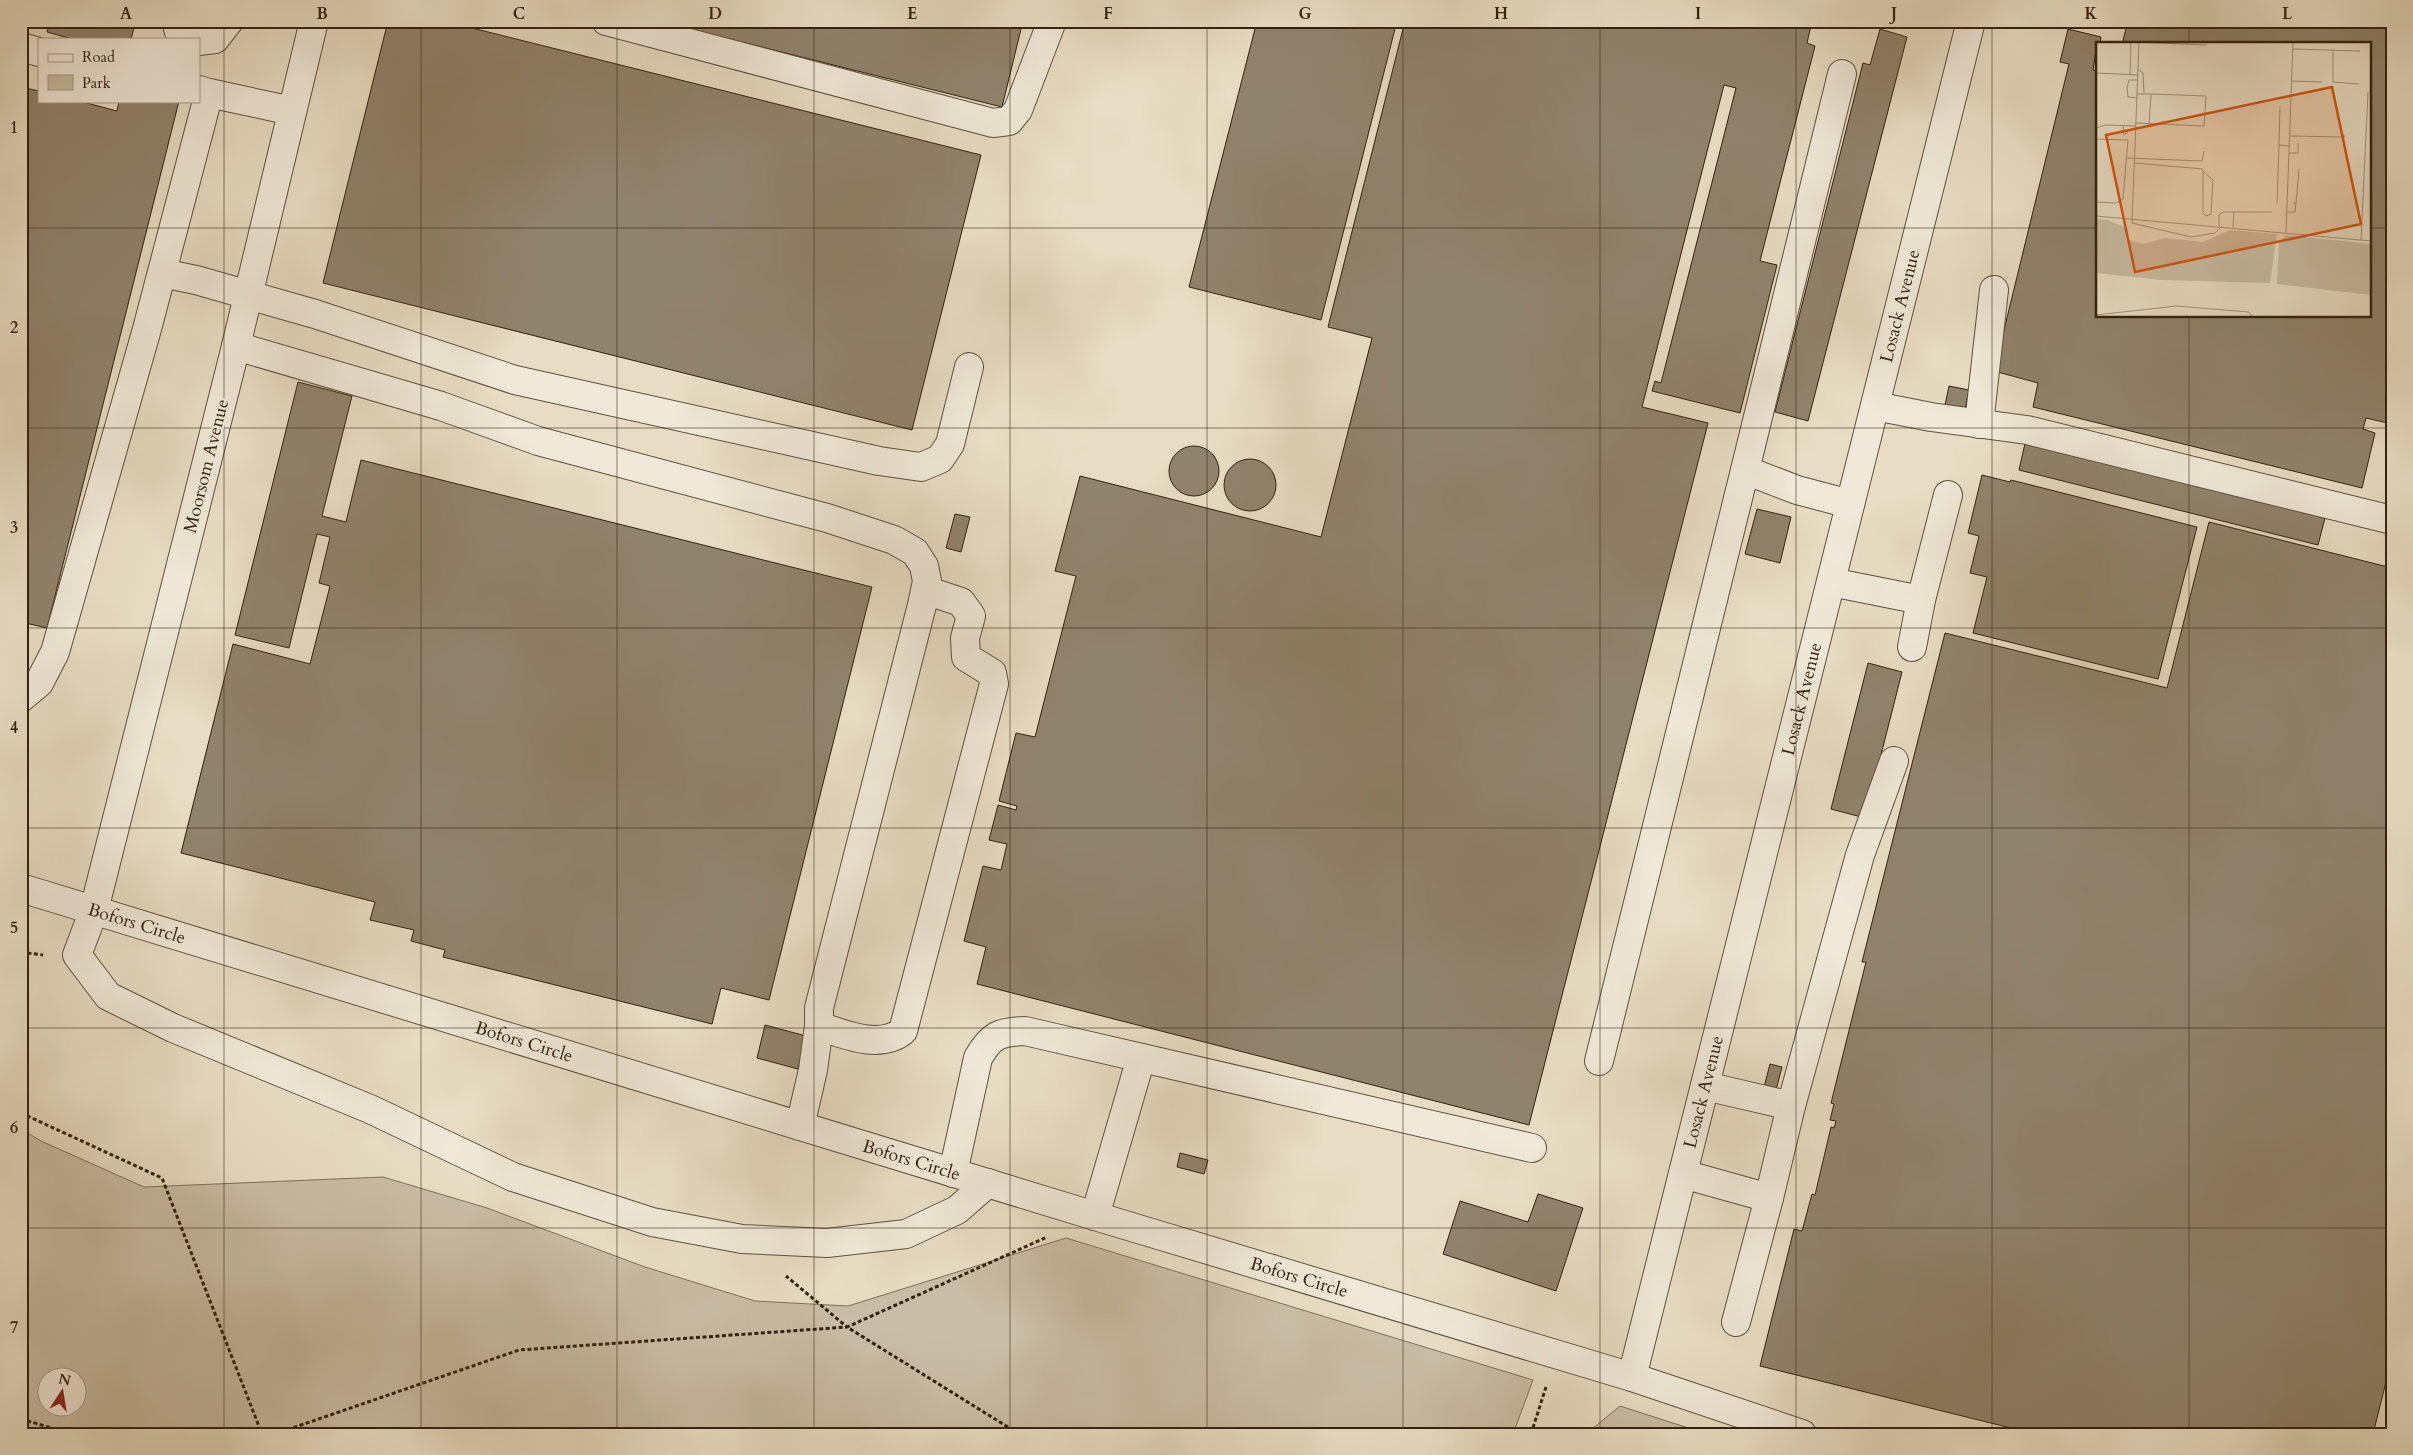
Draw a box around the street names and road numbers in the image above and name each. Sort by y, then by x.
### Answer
street label: Losack Avenue [1874,247,1926,365]
street label: Moorsom Avenue [178,397,235,536]
street label: Losack Avenue [1776,640,1828,758]
street label: Bofors Circle [85,897,189,951]
street label: Bofors Circle [472,1015,576,1069]
street label: Losack Avenue [1678,1033,1730,1151]
street label: Bofors Circle [859,1134,963,1187]
street label: Bofors Circle [1247,1251,1351,1304]

